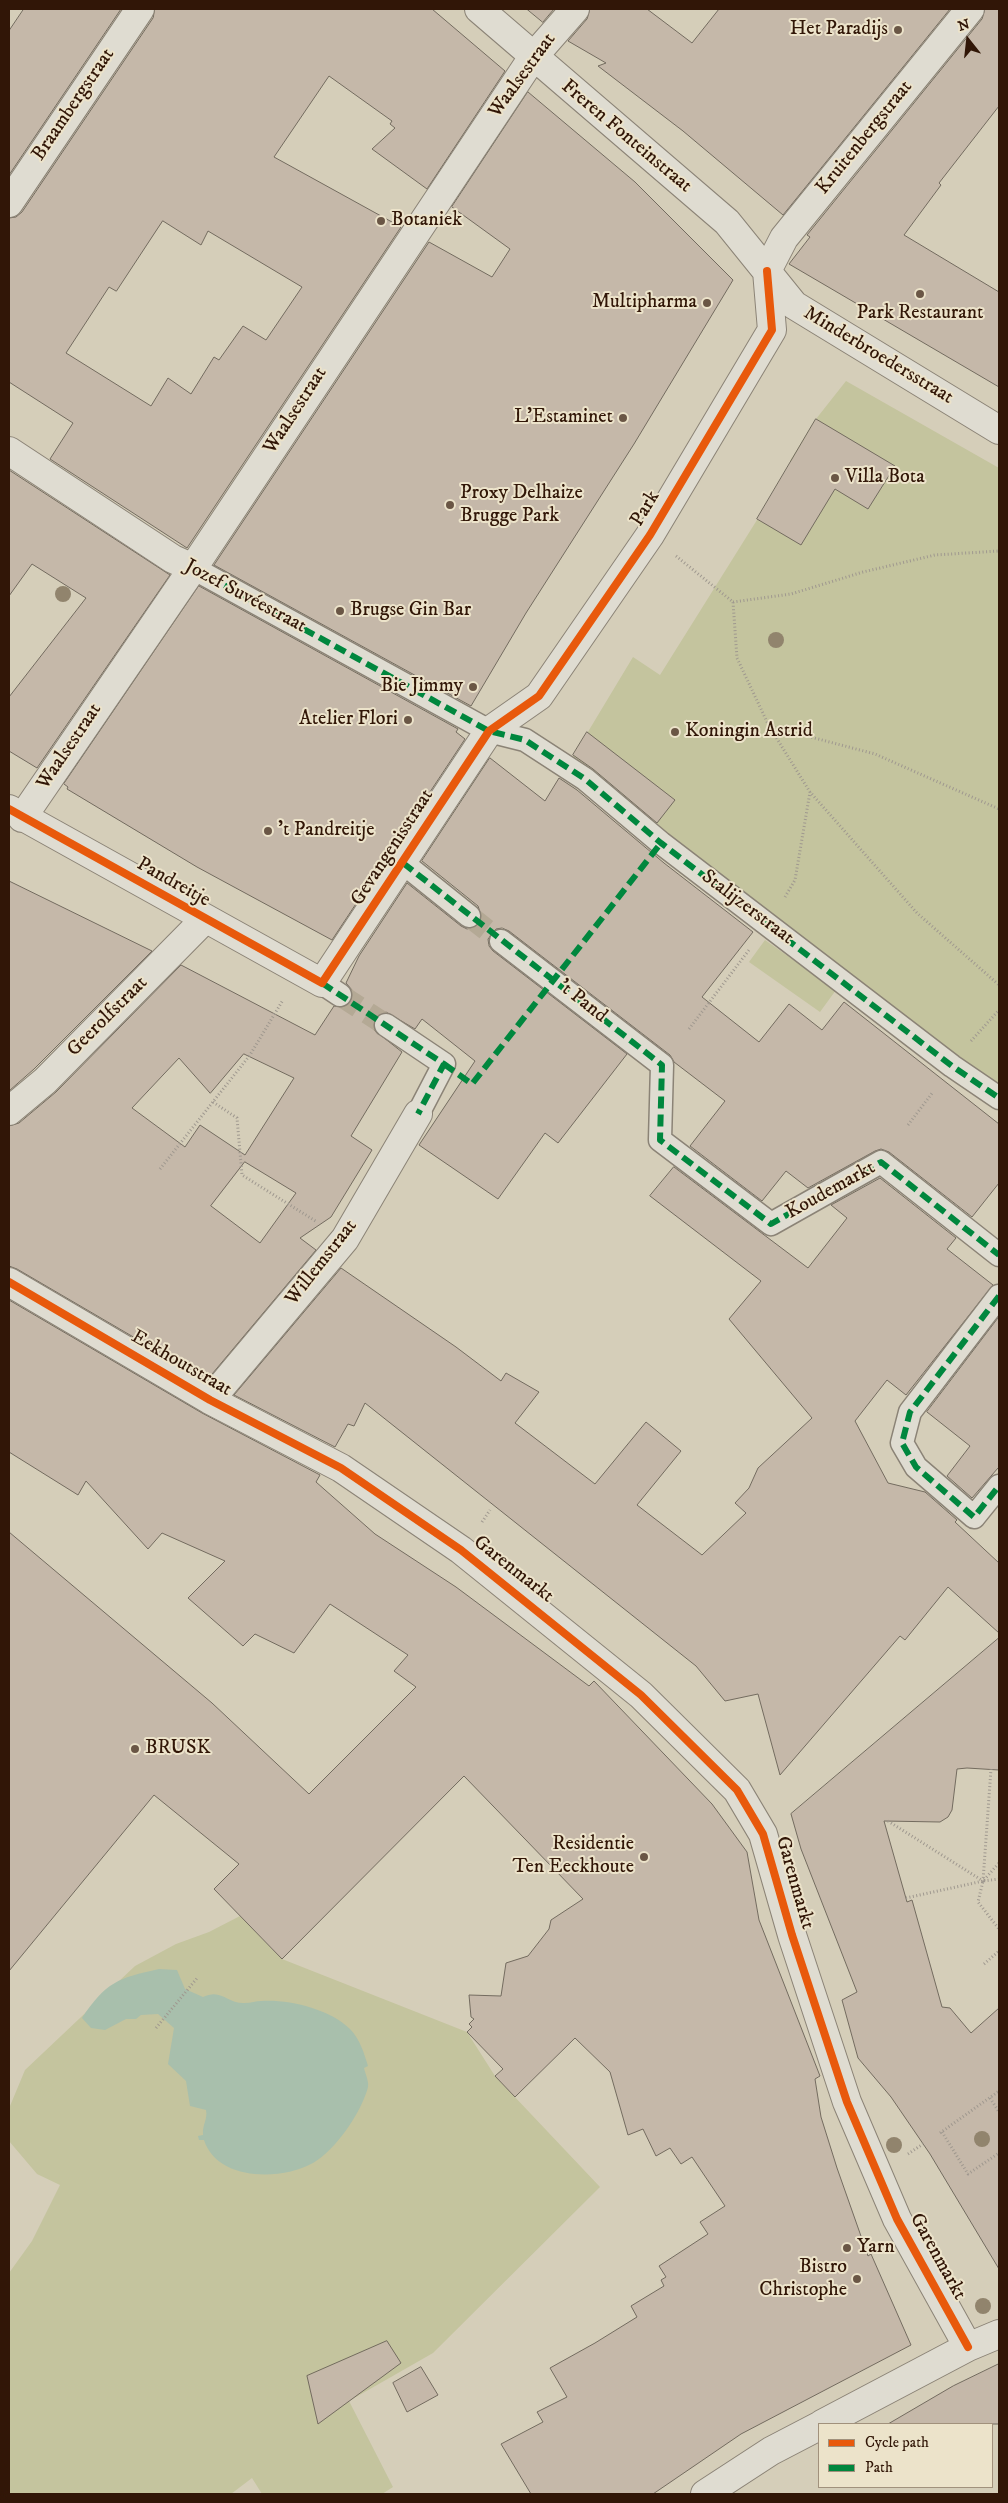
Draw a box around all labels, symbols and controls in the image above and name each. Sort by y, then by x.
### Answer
north arrow [943,15,993,65]
text: N [956,15,972,36]
place label: Het Paradijs [790,18,888,42]
marker: Het Paradijs [892,24,904,36]
street label: Waalsestraat [484,29,562,123]
street label: Braambergstraat [28,44,120,166]
street label: Freren Fonteinstraat [556,75,696,199]
street label: Kruitenbergstraat [812,76,918,200]
place label: Botaniek [391,209,462,233]
marker: Botaniek [375,215,387,227]
marker: Park Restaurant [914,288,926,300]
place label: Multipharma [592,291,697,315]
marker: Multipharma [701,297,713,309]
street label: Minderbroedersstraat [799,302,957,410]
place label: Park Restaurant [856,302,984,326]
street label: Waalsestraat [259,363,333,459]
place label: L'Estaminet [514,406,613,430]
marker: L'Estaminet [617,412,629,424]
place label: Villa Bota [845,466,925,490]
marker: Villa Bota [829,472,841,484]
place label: Proxy Delhaize Brugge Park [460,482,583,529]
street label: Park [626,487,666,531]
marker: Proxy Delhaize Brugge Park [444,499,456,511]
street label: Jozef Suvéestraat [180,555,310,639]
place label: Brugse Gin Bar [350,599,471,623]
marker: Brugse Gin Bar [334,605,346,617]
place label: Bie Jimmy [381,675,463,699]
marker: Bie Jimmy [467,681,479,693]
street label: Waalsestraat [32,699,108,795]
place label: Atelier Flori [299,708,398,732]
marker: Atelier Flori [402,714,414,726]
place label: Koningin Astrid [685,720,813,744]
marker: Koningin Astrid [669,726,681,738]
street label: Gevangenisstraat [346,785,440,911]
place label: 't Pandreitje [278,819,374,843]
marker: 't Pandreitje [262,825,274,837]
street label: Pandreitje [132,853,214,913]
street label: Stalijzerstraat [696,865,798,951]
street label: Geerolfstraat [63,972,153,1062]
street label: 't Pand [552,975,612,1029]
street label: Koudemarkt [782,1157,880,1225]
street label: Willemstraat [281,1215,363,1311]
street label: Eekhoutstraat [126,1325,236,1403]
street label: Garenmarkt [468,1531,558,1609]
place label: BRUSK [145,1737,211,1761]
marker: BRUSK [129,1743,141,1755]
place label: Residentie Ten Eeckhoute [512,1833,634,1880]
street label: Garenmarkt [769,1834,819,1932]
marker: Residentie Ten Eeckhoute [638,1851,650,1863]
street label: Garenmarkt [903,2209,971,2305]
place label: Yarn [857,2236,895,2260]
marker: Yarn [841,2242,853,2254]
place label: Bistro Christophe [759,2256,847,2303]
marker: Bistro Christophe [851,2273,863,2285]
legend [818,2423,993,2488]
text: Cycle path [865,2433,929,2452]
text: Path [865,2458,893,2477]

